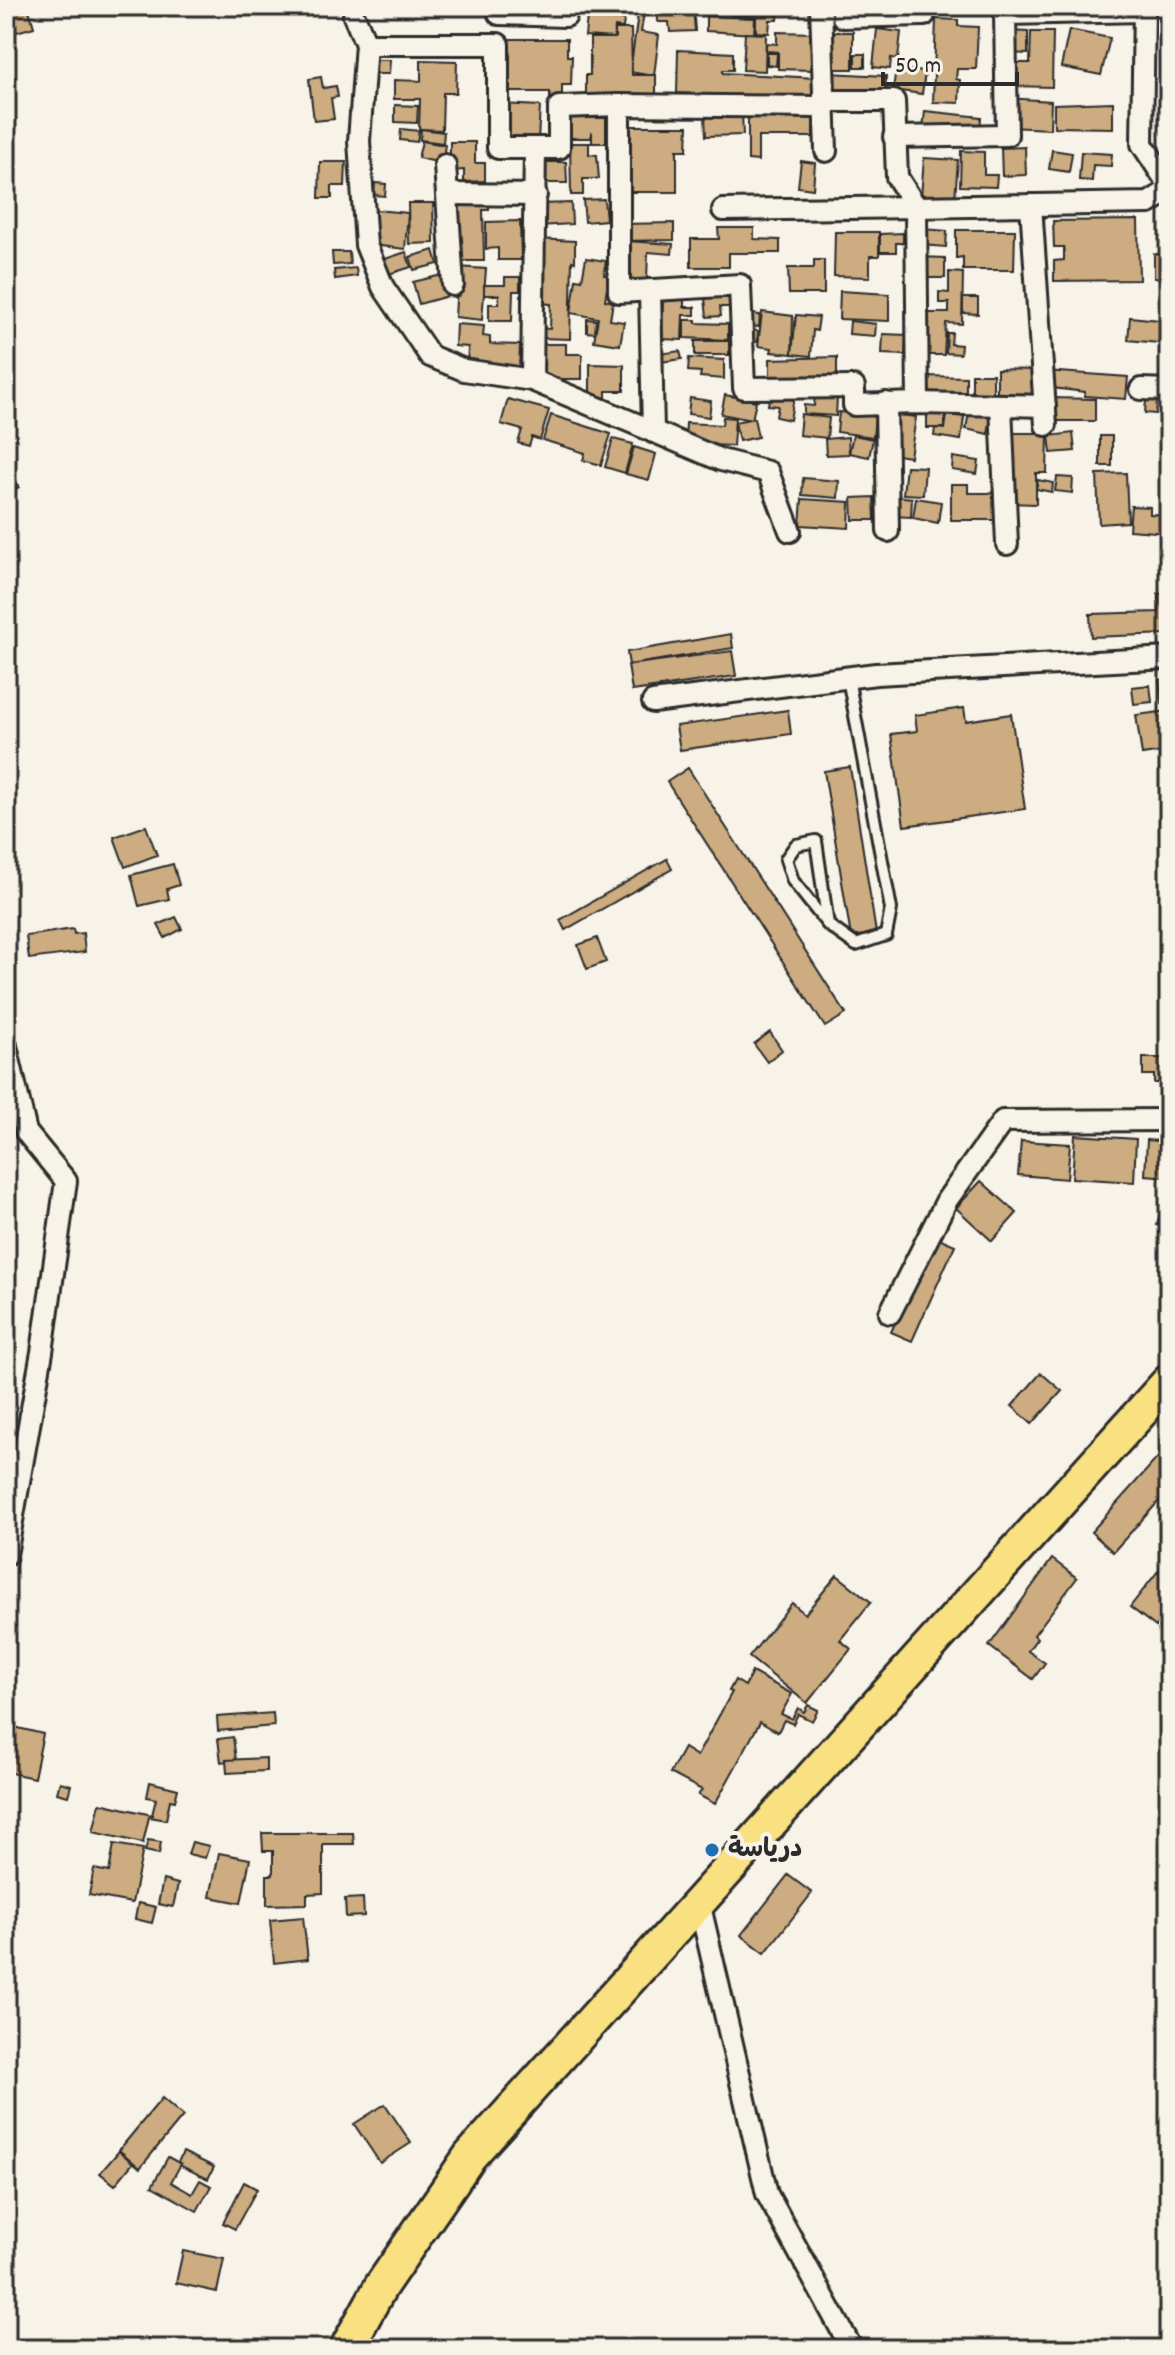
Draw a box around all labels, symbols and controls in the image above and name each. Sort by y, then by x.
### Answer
scale bar [883,36,1017,86]
text: 50 m [895,50,941,84]
place label: درياسة [728,1832,802,1869]
marker: درياسة [703,1841,721,1859]

